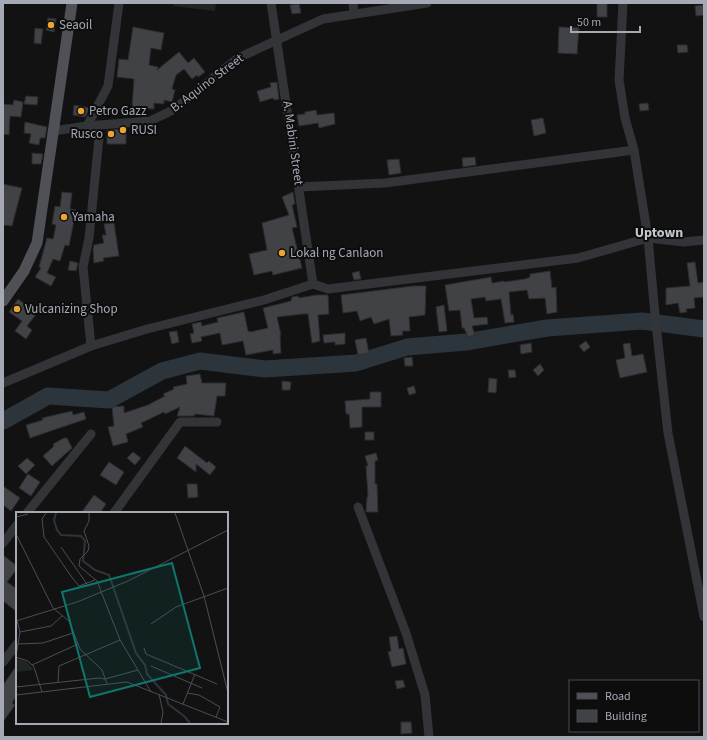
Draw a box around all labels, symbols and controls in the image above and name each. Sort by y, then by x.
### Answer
scale bar [571,8,640,34]
text: 50 m [577,14,601,31]
place label: Seaoil [59,16,92,34]
marker: Seaoil [46,20,56,30]
street label: B. Aquino Street [167,49,248,116]
street label: A. Mabini Street [278,100,308,187]
place label: Petro Gazz [89,102,147,120]
marker: Petro Gazz [76,106,86,116]
place label: RUSI [131,121,157,139]
place label: Rusco [70,125,103,143]
marker: RUSI [118,125,128,135]
marker: Rusco [106,129,116,139]
place label: Yamaha [71,208,115,226]
marker: Yamaha [59,212,69,222]
district label: Uptown [635,223,683,243]
place label: Lokal ng Canlaon [290,244,383,262]
marker: Lokal ng Canlaon [277,248,287,258]
place label: Vulcanizing Shop [25,300,118,318]
marker: Vulcanizing Shop [12,304,22,314]
inset map [16,512,228,724]
legend [569,680,699,732]
text: Road [605,688,631,705]
text: Building [605,708,647,725]

